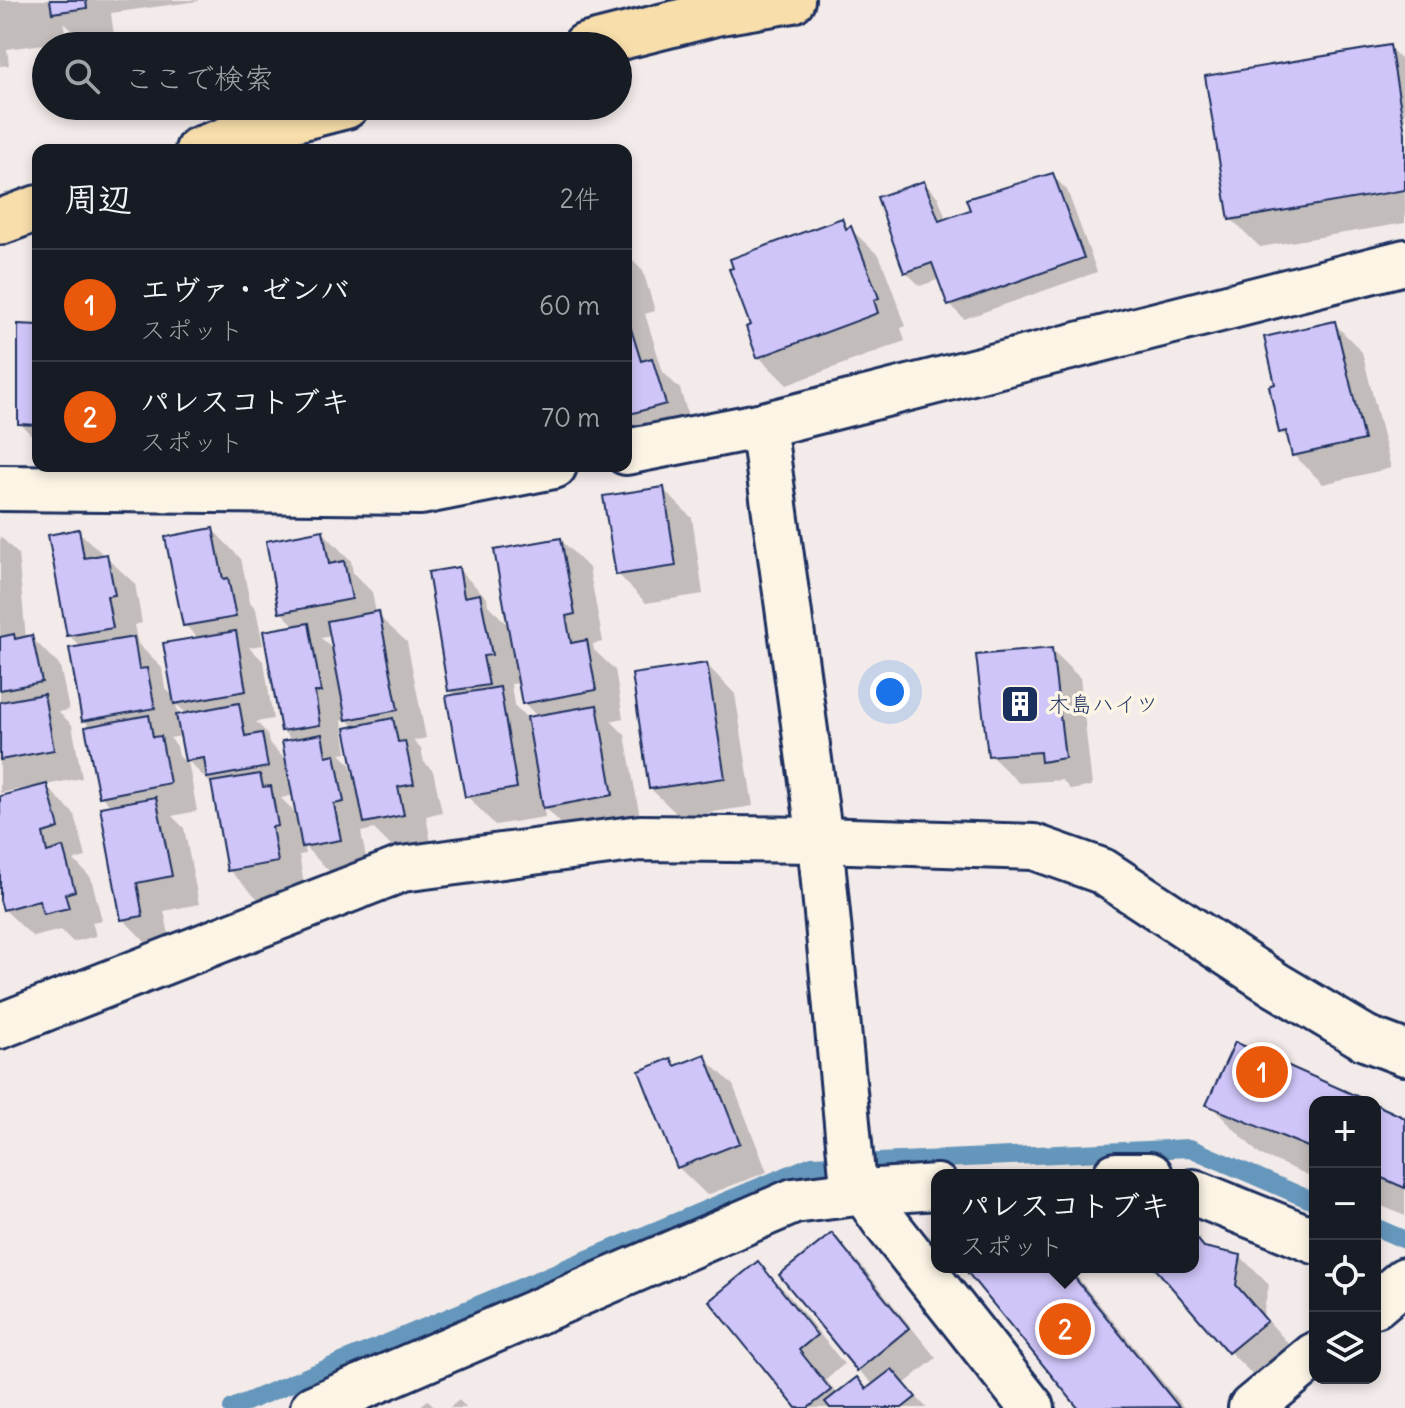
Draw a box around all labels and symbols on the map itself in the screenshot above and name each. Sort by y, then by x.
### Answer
your location [870,672,910,712]
building icon: 木島ハイツ [999,683,1041,725]
place label: 木島ハイツ [1048,690,1158,718]
pin: 1 [1236,1042,1288,1102]
pin: 2 [1039,1299,1091,1359]

